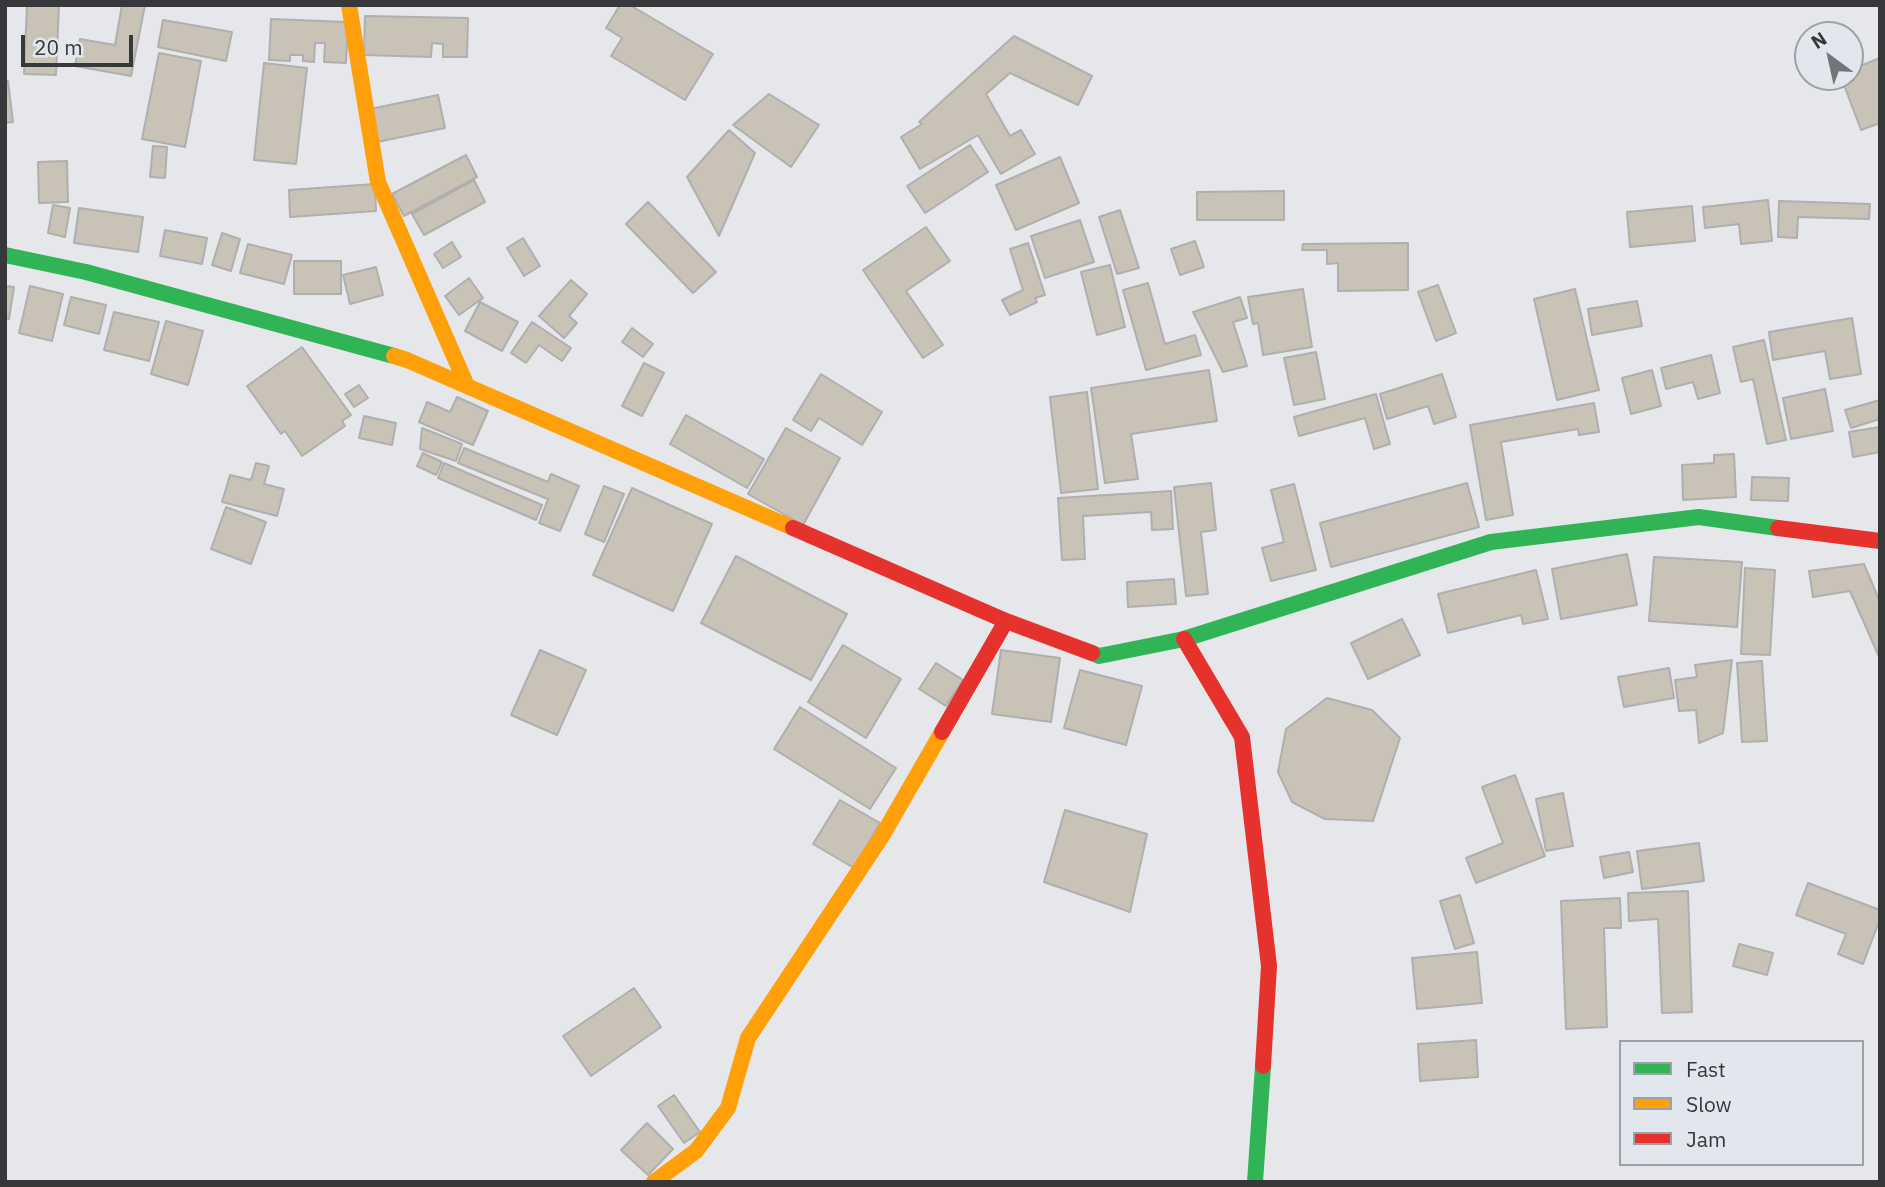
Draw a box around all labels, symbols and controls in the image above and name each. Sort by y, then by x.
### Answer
scale bar [24,21,136,65]
north arrow [1794,21,1864,91]
text: N [1806,26,1831,54]
text: 20 m [34,33,83,61]
legend [1619,1040,1864,1166]
text: Fast [1686,1055,1726,1083]
text: Slow [1686,1090,1732,1118]
text: Jam [1686,1125,1726,1153]

